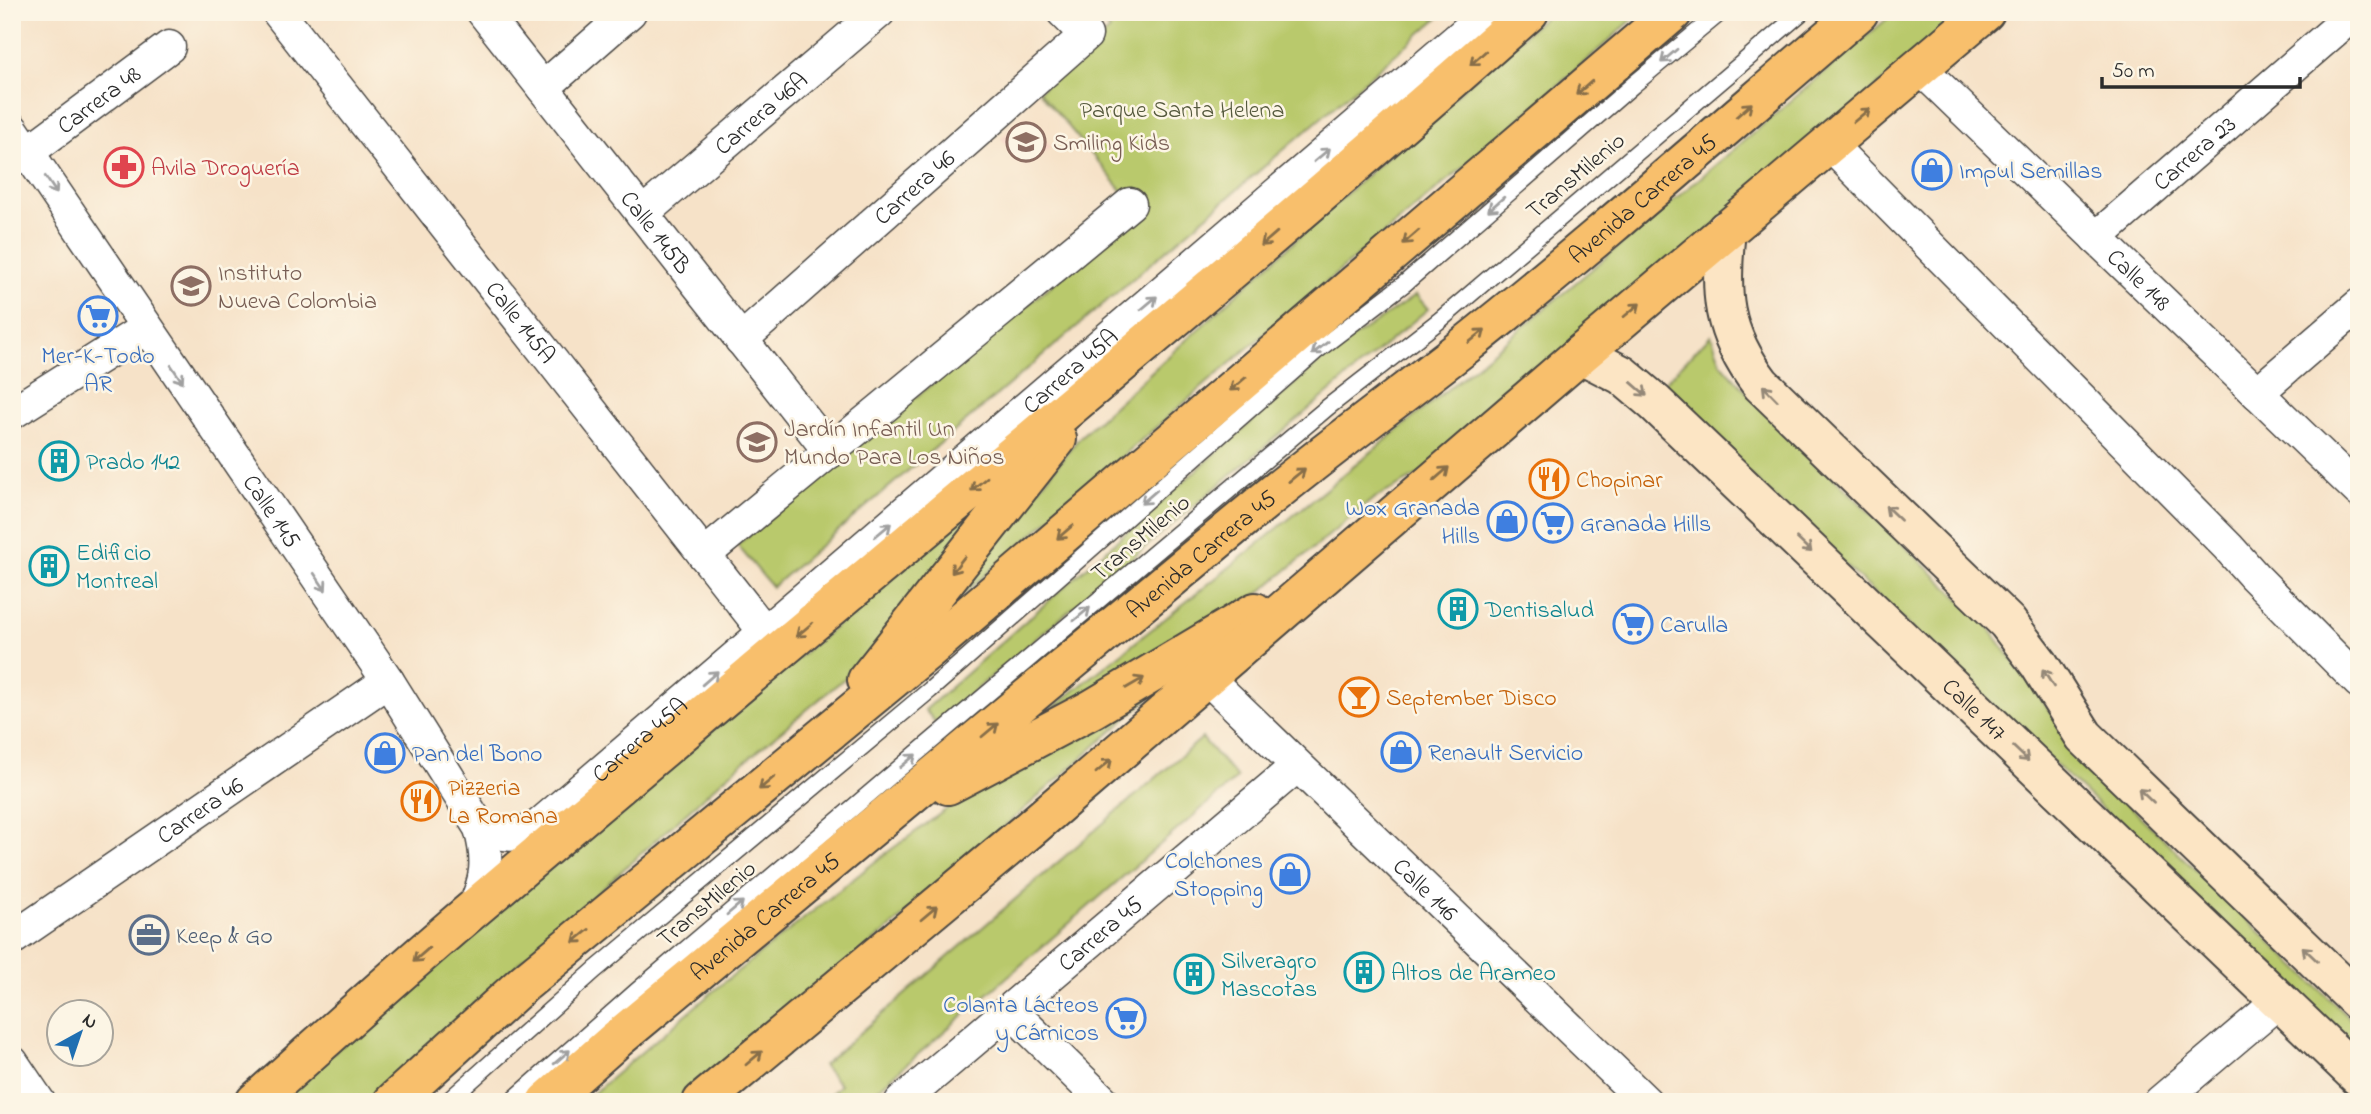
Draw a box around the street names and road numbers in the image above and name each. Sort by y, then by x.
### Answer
street label: Carrera 48 [51,58,149,144]
street label: Carrera 46A [708,65,817,165]
street label: Carrera 23 [2146,109,2245,201]
street label: TransMilenio [1519,125,1634,229]
street label: Avenida Carrera 45 [1562,126,1726,274]
street label: Carrera 46 [867,143,965,235]
street label: Calle 145B [610,184,699,283]
street label: Calle 148 [2098,242,2178,321]
street label: Calle 145A [476,274,563,372]
street label: Carrera 45A [1016,321,1127,424]
street label: Calle 145 [232,468,308,556]
street label: Avenida Carrera 45 [1120,483,1285,629]
street label: TransMilenio [1084,487,1199,591]
street label: Calle 147 [1933,671,2014,751]
street label: Carrera 45A [585,690,697,792]
street label: Carrera 46 [151,769,252,854]
street label: Avenida Carrera 45 [684,845,849,991]
street label: Calle 146 [1383,851,1465,931]
street label: TransMilenio [650,853,765,957]
street label: Carrera 45 [1051,889,1152,981]

